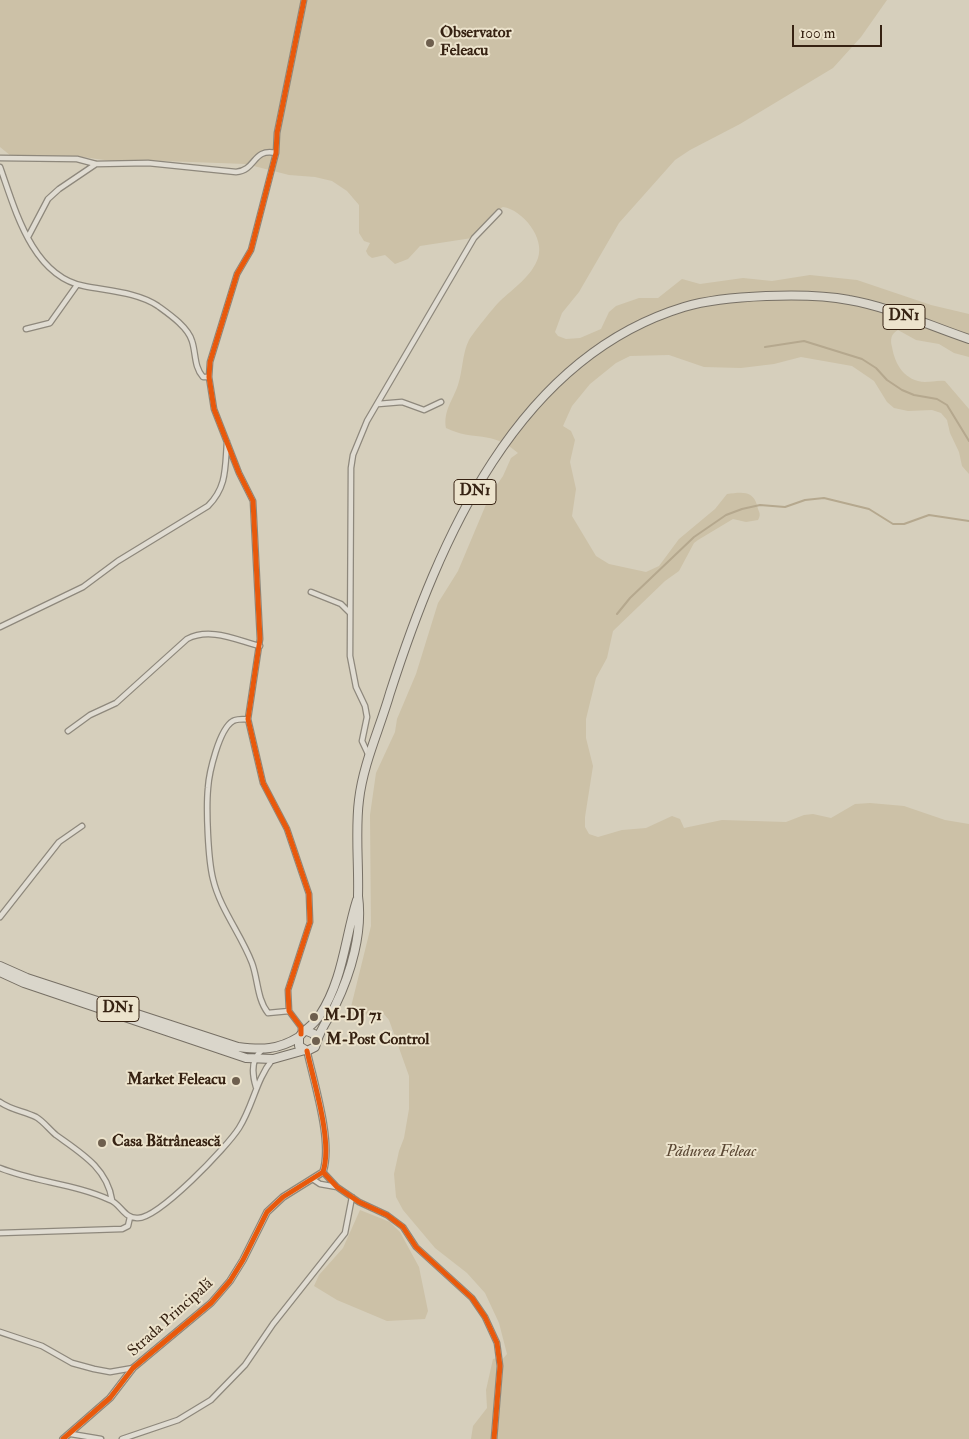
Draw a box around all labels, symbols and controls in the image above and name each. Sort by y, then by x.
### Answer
scale bar [794,15,884,47]
place label: Observator Feleacu [440,24,511,62]
text: 100 m [800,24,835,43]
marker: Observator Feleacu [424,37,436,49]
road number: DN1 [883,304,925,330]
road number: DN1 [454,480,496,504]
road number: DN1 [97,996,139,1022]
place label: M-DJ 71 [324,1007,382,1027]
marker: M-DJ 71 [308,1011,320,1023]
place label: M-Post Control [326,1031,429,1051]
marker: M-Post Control [310,1035,322,1047]
place label: Market Feleacu [127,1071,226,1091]
marker: Market Feleacu [230,1075,242,1087]
place label: Casa Bătrânească [112,1133,220,1153]
marker: Casa Bătrânească [96,1137,108,1149]
park label: Pădurea Feleac [666,1143,756,1163]
street label: Strada Principală [124,1275,218,1361]

